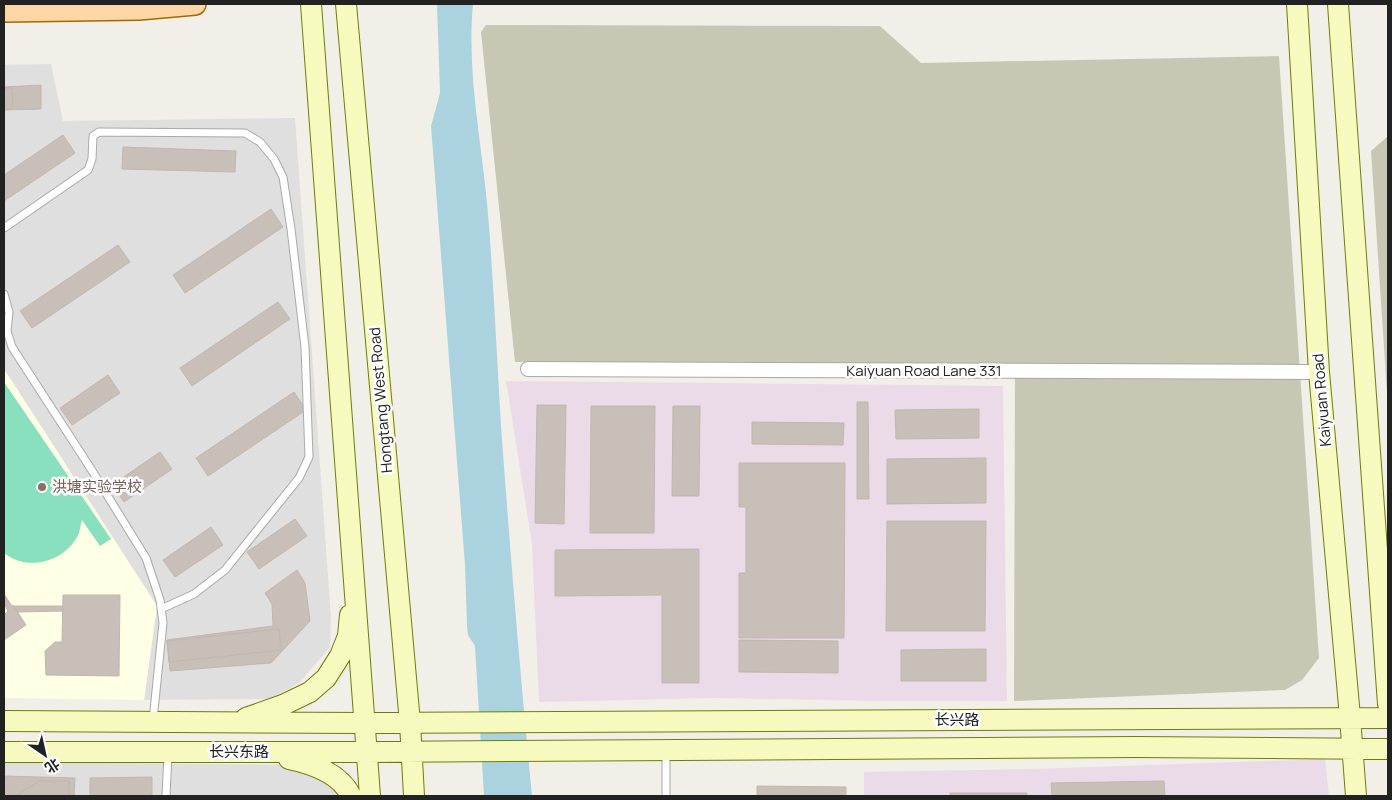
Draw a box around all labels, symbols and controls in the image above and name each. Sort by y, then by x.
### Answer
street label: Hongtang West Road [364,326,397,474]
street label: Kaiyuan Road [1307,353,1336,447]
street label: Kaiyuan Road Lane 331 [846,360,1002,381]
place label: 洪塘实验学校 [52,476,142,497]
marker: 洪塘实验学校 [36,481,48,493]
street label: 长兴路 [934,709,980,730]
north arrow [20,730,70,780]
street label: 长兴东路 [209,741,269,762]
text: 北 [41,754,64,778]

